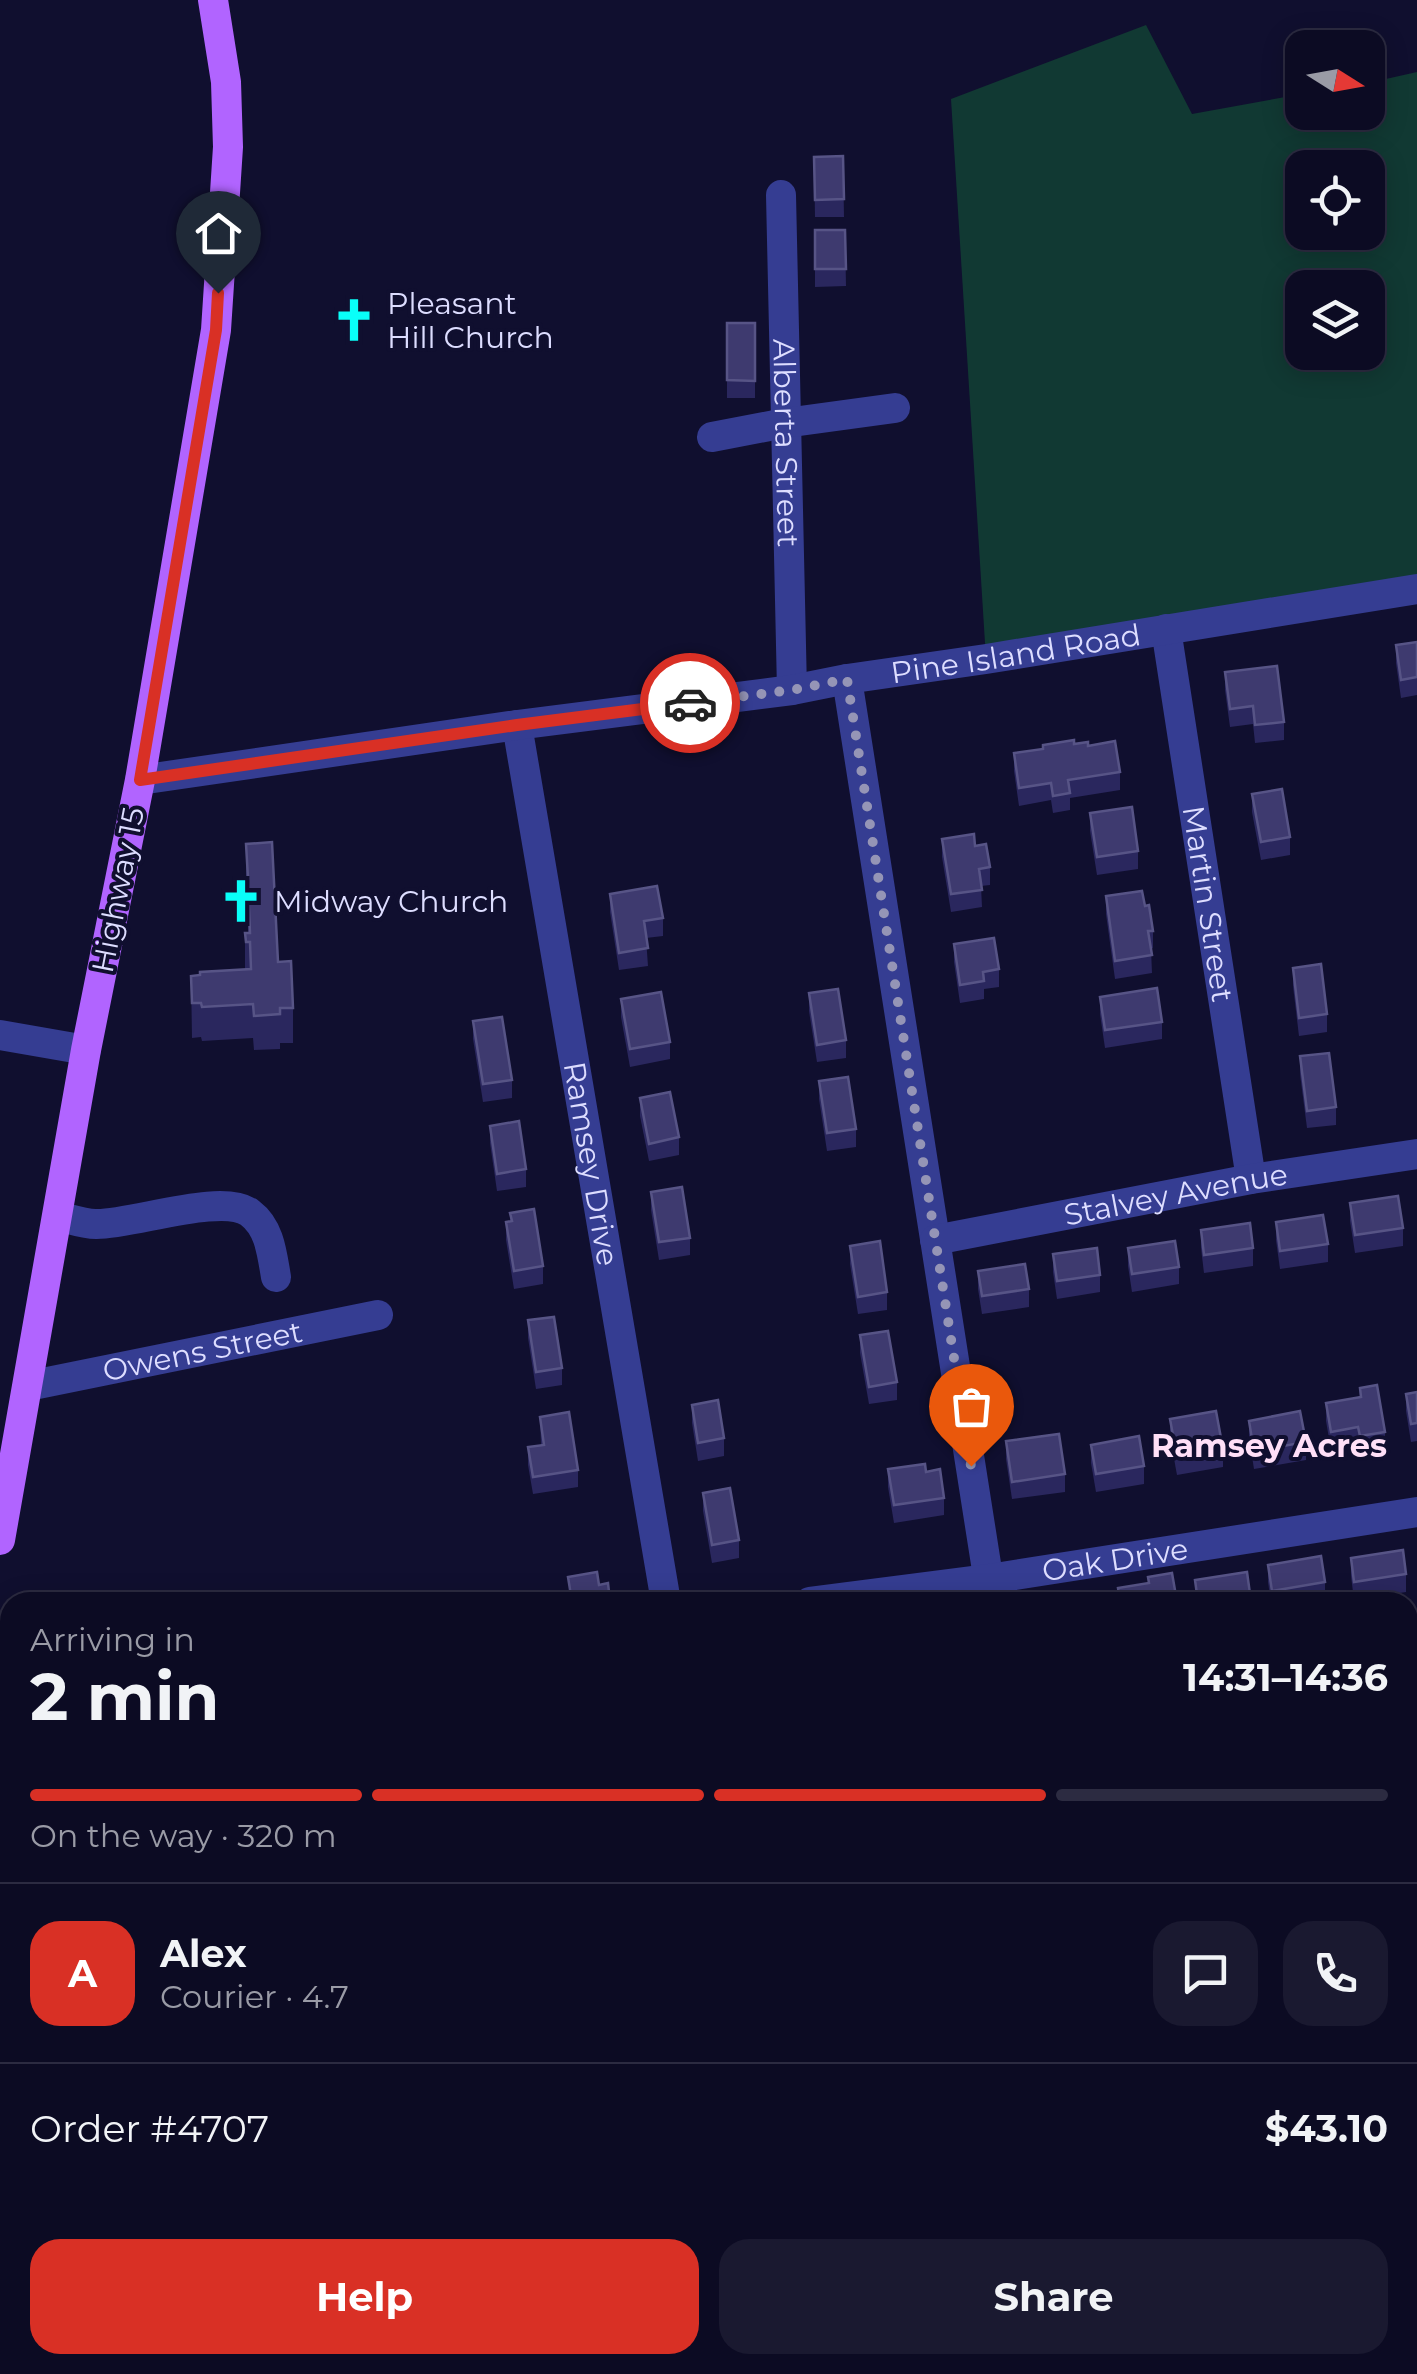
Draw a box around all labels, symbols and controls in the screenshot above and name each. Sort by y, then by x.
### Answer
north arrow [1285,30,1385,130]
map controls [1285,30,1385,370]
button: locate [1285,150,1385,250]
pin [176,191,261,294]
icon: home [191,206,246,261]
button: layers [1285,270,1385,370]
place label: Pleasant Hill Church [387,285,554,356]
church icon: Pleasant Hill Church [330,296,378,344]
street label: Alberta Street [766,338,807,548]
street label: Pine Island Road [888,616,1143,691]
courier [640,653,740,753]
icon: car [663,676,718,731]
street label: Martin Street [1175,803,1242,1004]
street label: Highway 15 [84,804,152,976]
church icon: Midway Church [217,877,265,925]
place label: Midway Church [274,883,508,920]
street label: Ramsey Drive [556,1059,627,1269]
street label: Stalvey Avenue [1061,1155,1290,1233]
street label: Owens Street [99,1312,305,1389]
pin [929,1364,1014,1467]
icon: bag [944,1379,999,1434]
district label: Ramsey Acres [1151,1426,1387,1465]
street label: Oak Drive [1039,1530,1191,1589]
text: Arriving in [30,1620,195,1659]
text: 14:31–14:36 [1183,1654,1388,1701]
text: 2 min [30,1657,219,1736]
text: On the way · 320 m [30,1816,337,1855]
button: chat [1153,1921,1258,2026]
button: phone [1283,1921,1388,2026]
text: Alex [160,1930,247,1977]
text: A [68,1950,97,1997]
text: Courier · 4.7 [160,1977,349,2016]
text: Order #4707 [30,2105,269,2152]
text: $43.10 [1265,2105,1388,2152]
button: Help [30,2239,699,2354]
button: Share [719,2239,1388,2354]

